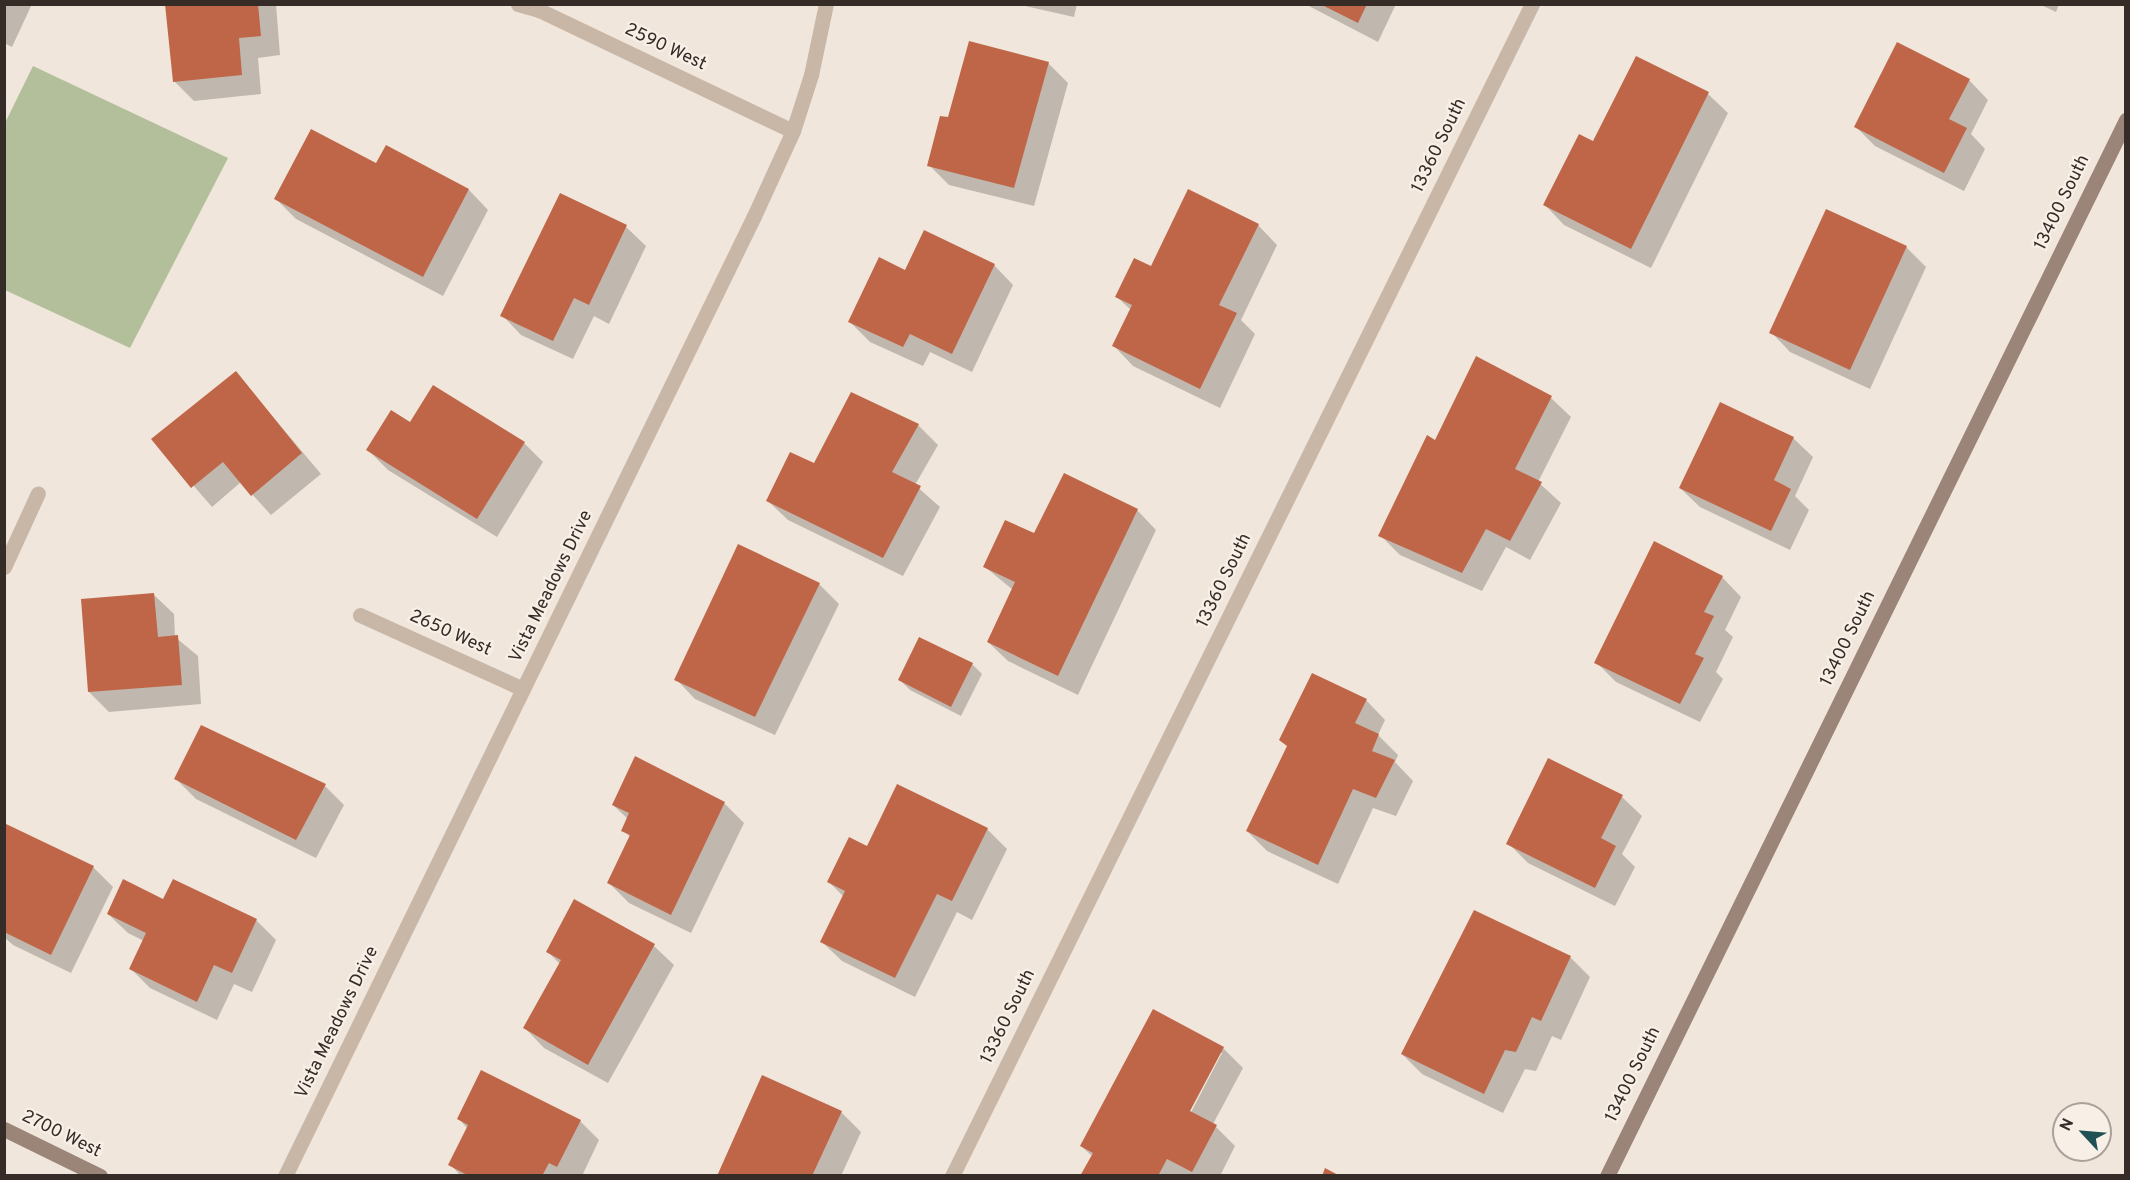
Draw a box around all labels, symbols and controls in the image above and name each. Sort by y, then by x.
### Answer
street label: 2590 West [621,20,709,76]
street label: 13360 South [1408,95,1472,197]
street label: 13400 South [2031,152,2095,254]
street label: Vista Meadows Drive [506,507,598,667]
street label: 13360 South [1193,530,1257,632]
street label: 13400 South [1817,588,1881,690]
street label: 2650 West [405,606,495,662]
street label: Vista Meadows Drive [292,943,384,1103]
street label: 13360 South [977,966,1041,1068]
street label: 13400 South [1602,1024,1666,1126]
north arrow [2052,1102,2112,1162]
street label: 2700 West [18,1106,104,1164]
text: N [2056,1115,2079,1135]

